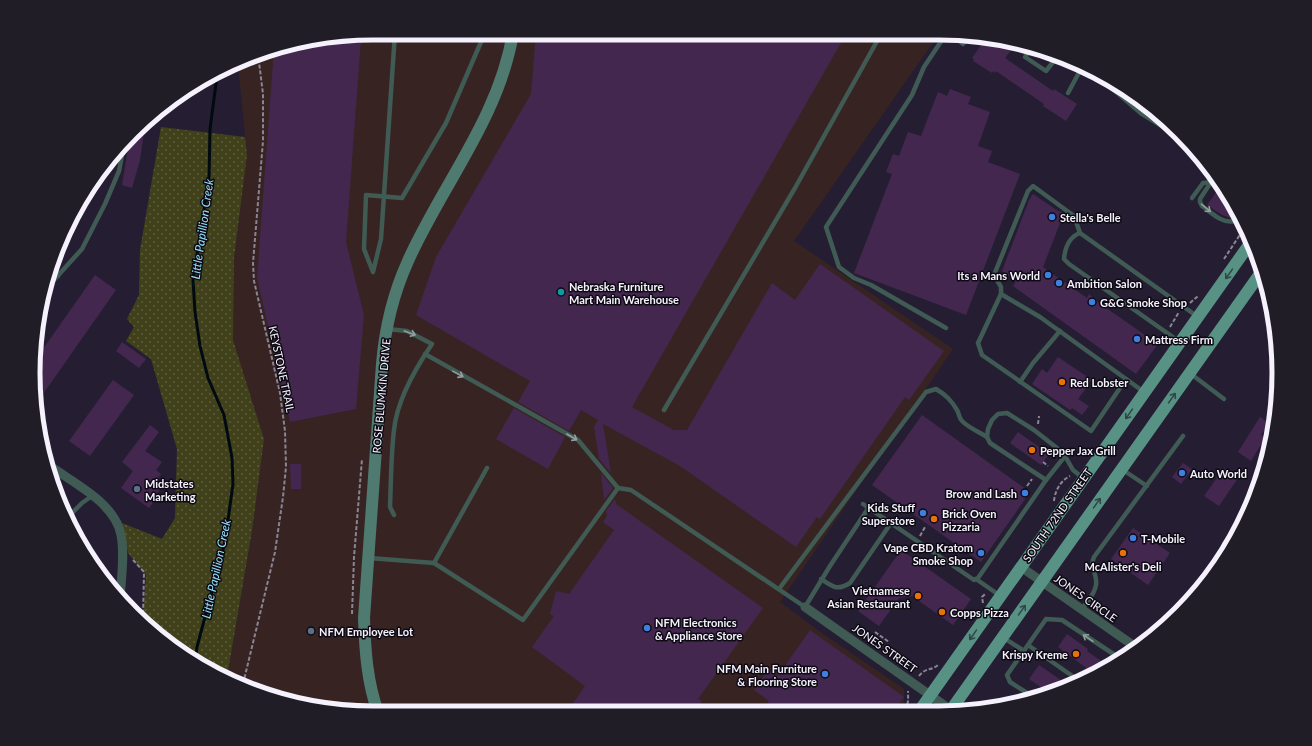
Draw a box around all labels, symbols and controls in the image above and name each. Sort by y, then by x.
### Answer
water label: Little Papillion Creek [188,178,217,280]
one-way arrow [1201,204,1212,213]
place label: Stella's Belle [1060,211,1121,224]
marker: Stella's Belle [1047,212,1057,222]
one-way arrow [1225,268,1233,279]
place label: Its a Mans World [957,269,1040,282]
marker: Its a Mans World [1043,270,1053,280]
place label: Ambition Salon [1066,277,1142,290]
marker: Ambition Salon [1054,278,1064,288]
place label: Nebraska Furniture Mart Main Warehouse [569,280,679,306]
marker: Nebraska Furniture Mart Main Warehouse [556,287,566,297]
place label: G&G Smoke Shop [1100,296,1187,309]
marker: G&G Smoke Shop [1087,297,1097,307]
street label: KEYSTONE TRAIL [266,325,298,414]
one-way arrow [404,330,417,337]
place label: Mattress Firm [1145,333,1213,346]
marker: Mattress Firm [1132,334,1142,344]
street label: ROSE BLUMKIN DRIVE [370,338,392,454]
one-way arrow [452,370,464,378]
place label: Red Lobster [1070,376,1129,389]
marker: Red Lobster [1057,377,1067,387]
one-way arrow [1168,392,1176,403]
one-way arrow [1125,408,1133,419]
one-way arrow [566,433,578,441]
place label: Pepper Jax Grill [1040,444,1116,457]
marker: Pepper Jax Grill [1027,445,1037,455]
street label: SOUTH 72ND STREET [1020,465,1095,564]
place label: Auto World [1189,467,1247,480]
marker: Auto World [1177,468,1187,478]
place label: Midstates Marketing [145,477,196,503]
marker: Midstates Marketing [132,484,142,494]
place label: Brow and Lash [945,487,1017,500]
marker: Brow and Lash [1020,488,1030,498]
one-way arrow [1092,498,1101,509]
place label: Kids Stuff Superstore [862,501,915,527]
place label: Brick Oven Pizzaria [942,507,996,533]
marker: Kids Stuff Superstore [918,508,928,518]
marker: Brick Oven Pizzaria [929,514,939,524]
water label: Little Papillion Creek [198,518,234,620]
place label: T-Mobile [1141,532,1185,545]
marker: T-Mobile [1128,533,1138,543]
place label: Vape CBD Kratom Smoke Shop [883,541,973,567]
marker: Vape CBD Kratom Smoke Shop [976,548,986,558]
marker: McAlister's Deli [1118,548,1128,558]
place label: McAlister's Deli [1085,560,1162,573]
street label: JONES CIRCLE [1052,572,1120,624]
place label: Vietnamese Asian Restaurant [826,584,911,610]
marker: Vietnamese Asian Restaurant [913,591,923,601]
one-way arrow [1017,604,1026,615]
place label: Copps Pizza [950,606,1009,619]
marker: Copps Pizza [937,607,947,617]
place label: NFM Electronics & Appliance Store [655,616,743,642]
street label: JONES STREET [850,621,920,675]
marker: NFM Electronics & Appliance Store [642,623,652,633]
place label: NFM Employee Lot [319,625,414,638]
marker: NFM Employee Lot [306,626,316,636]
one-way arrow [969,629,977,640]
one-way arrow [1083,634,1094,642]
place label: Krispy Kreme [1002,648,1068,661]
marker: Krispy Kreme [1071,649,1081,659]
place label: NFM Main Furniture & Flooring Store [716,662,817,688]
marker: NFM Main Furniture & Flooring Store [820,669,830,679]

